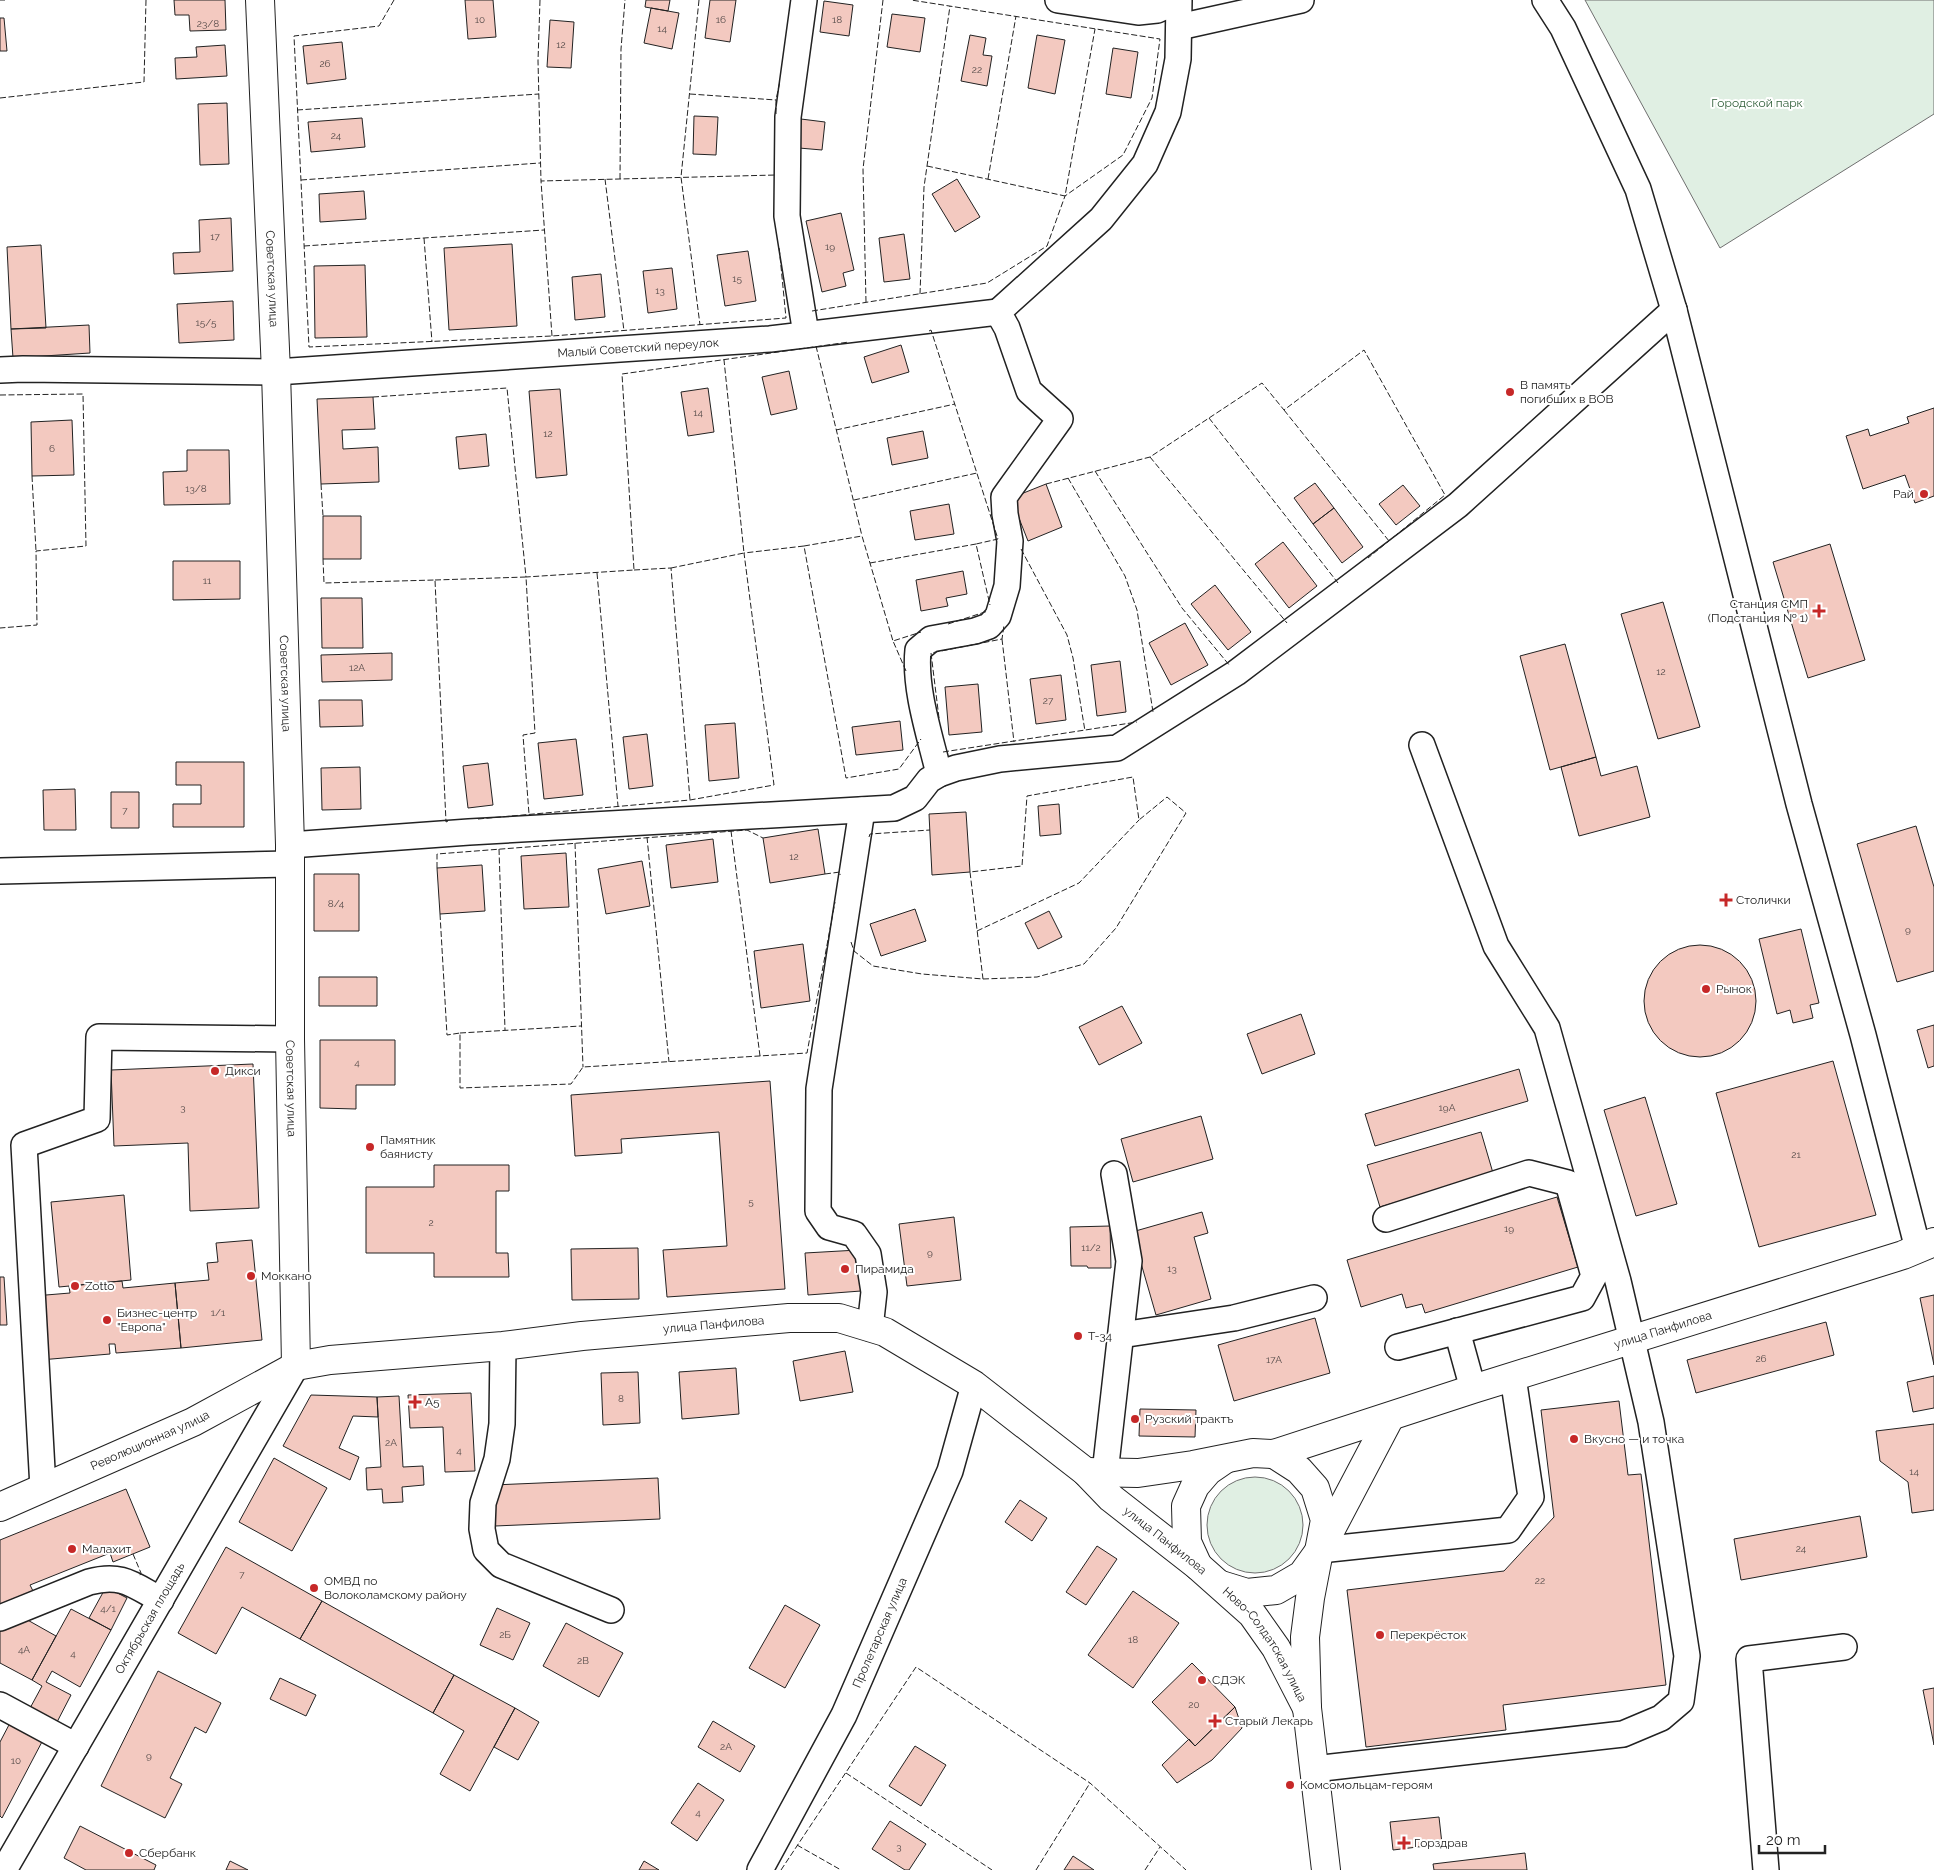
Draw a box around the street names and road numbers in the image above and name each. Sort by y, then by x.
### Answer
street label: Советская улица [263,230,281,327]
street label: Малый Советский переулок [557,335,719,360]
street label: Советская улица [277,635,294,732]
street label: Советская улица [283,1040,299,1137]
street label: улица Панфилова [1612,1308,1713,1352]
street label: улица Панфилова [662,1313,765,1336]
street label: Революционная улица [88,1407,212,1473]
street label: улица Панфилова [1121,1504,1210,1577]
street label: Октябрьская площадь [112,1560,188,1676]
street label: Пролетарская улица [850,1575,910,1690]
street label: Ново-Солдатская улица [1220,1584,1310,1704]

